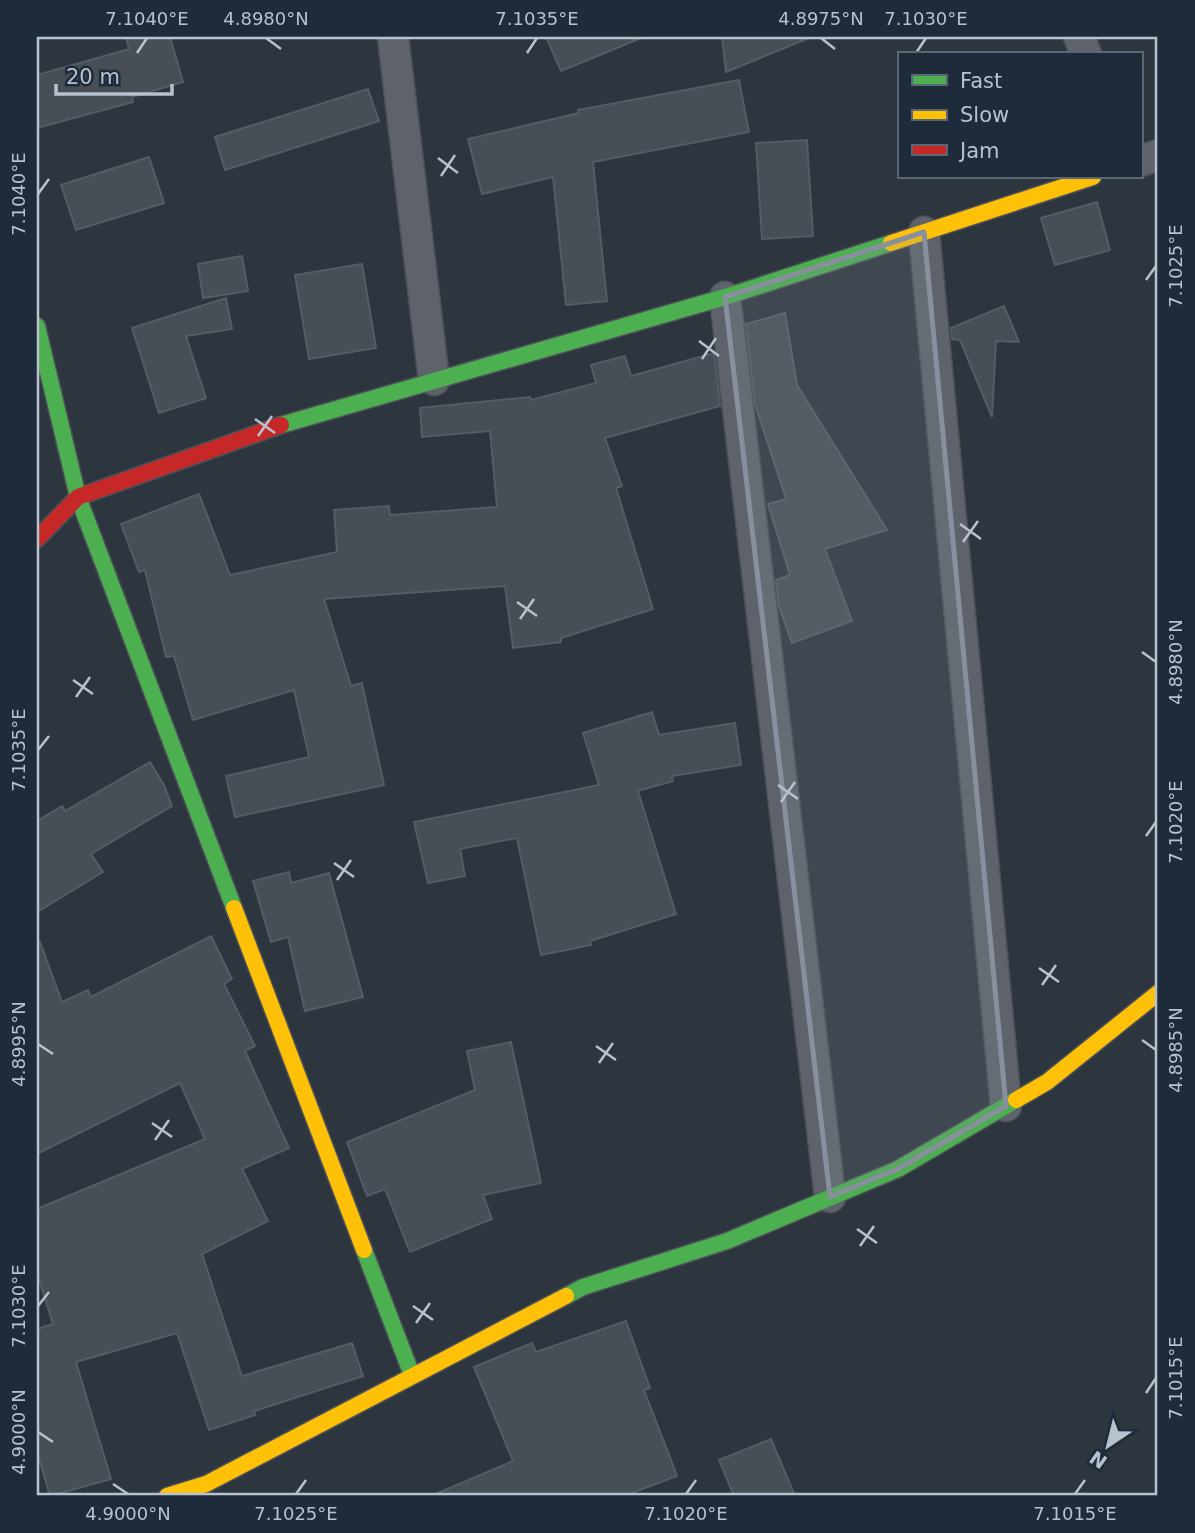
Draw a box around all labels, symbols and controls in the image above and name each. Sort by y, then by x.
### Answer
text: 7.1040°E [105,8,189,29]
text: 4.8980°N [223,8,309,29]
text: 7.1035°E [495,8,579,29]
text: 4.8975°N [778,8,864,29]
text: 7.1030°E [884,8,968,29]
scale bar [56,52,172,96]
legend [898,52,1142,178]
text: 20 m [66,65,120,89]
text: Fast [960,69,1002,93]
text: Slow [960,103,1009,127]
text: Jam [958,139,1000,163]
text: 7.1040°E [8,152,29,236]
text: 7.1025°E [1165,224,1186,308]
text: 4.8980°N [1165,619,1186,705]
text: 7.1035°E [8,708,29,792]
text: 7.1020°E [1165,780,1186,864]
text: 4.8995°N [8,1001,29,1087]
text: 4.8985°N [1165,1007,1186,1093]
text: 7.1030°E [8,1264,29,1348]
text: 7.1015°E [1165,1336,1186,1420]
text: 4.9000°N [8,1389,29,1475]
north arrow [1072,1410,1142,1480]
text: N [1085,1446,1111,1473]
text: 4.9000°N [85,1503,171,1524]
text: 7.1025°E [254,1503,338,1524]
text: 7.1020°E [644,1503,728,1524]
text: 7.1015°E [1033,1503,1117,1524]

